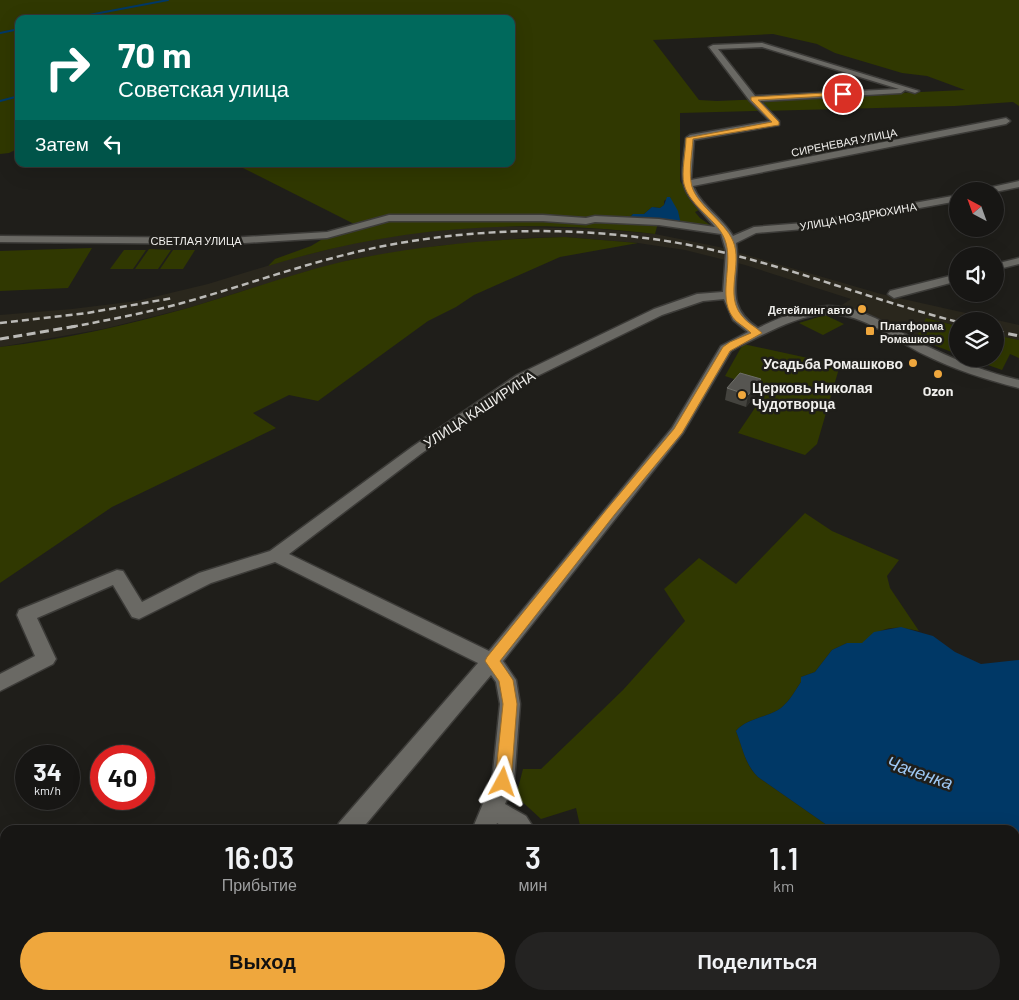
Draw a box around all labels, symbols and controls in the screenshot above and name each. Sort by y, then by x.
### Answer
text: 70 m [118,33,192,75]
icon: right [35,35,100,100]
pin [822,73,864,115]
text: Советская улица [118,75,289,101]
icon: arrive [829,80,857,108]
street label: СИРЕНЕВАЯ УЛИЦА [790,125,899,159]
icon: left [99,130,127,158]
text: Затем [35,132,89,155]
north arrow [949,182,1004,238]
map controls [949,182,1004,367]
street label: УЛИЦА НОЗДРЮХИНА [799,199,918,233]
street label: СВЕТЛАЯ УЛИЦА [150,234,242,247]
button: sound [949,247,1004,302]
place label: Детейлинг авто [768,303,852,316]
marker: Детейлинг авто [856,303,868,315]
button: layers [949,312,1004,367]
place label: Платформа Ромашково [880,319,944,345]
marker: Платформа Ромашково [864,325,876,337]
place label: Усадьба Ромашково [763,355,903,372]
marker: Усадьба Ромашково [907,357,919,369]
street label: УЛИЦА КАШИРИНА [420,366,538,451]
marker: Ozon [932,368,944,380]
place label: Церковь Николая Чудотворца [752,379,873,412]
place label: Ozon [923,382,953,399]
marker: Церковь Николая Чудотворца [736,389,748,401]
speed limit sign: 40 [90,745,155,810]
water label: Чаченка [884,750,956,794]
position arrow [476,755,528,807]
text: 34 [33,756,62,786]
text: km/h [34,783,61,797]
text: 16:03 [224,839,294,875]
text: 3 [525,839,541,875]
text: 1.1 [769,840,798,876]
text: Прибытие [222,875,297,894]
text: мин [518,875,547,894]
text: km [773,876,794,895]
button: Выход [20,932,505,990]
button: Поделиться [515,932,1000,990]

